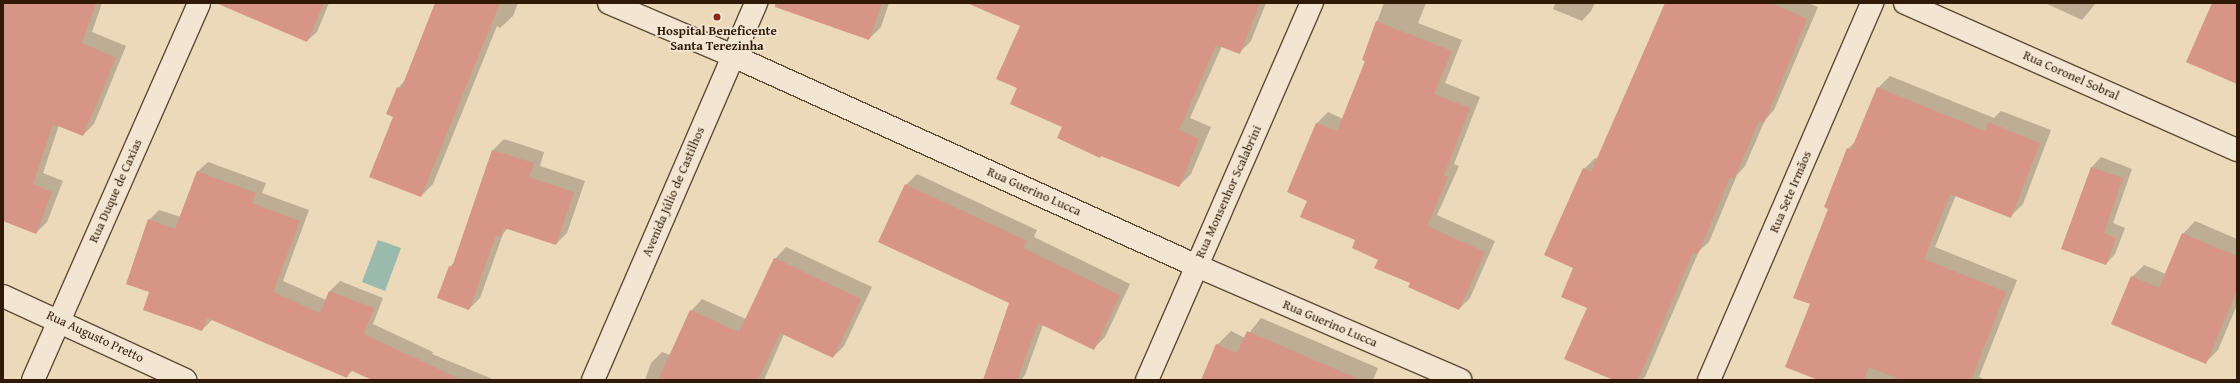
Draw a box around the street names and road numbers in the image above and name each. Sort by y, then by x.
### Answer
street label: Rua Coronel Sobral [2020,48,2122,104]
street label: Rua Monsenhor Scalabrini [1193,123,1265,261]
street label: Avenida Júlio de Castilhos [640,125,708,259]
street label: Rua Duque de Caxias [86,137,146,245]
street label: Rua Sete Irmãos [1767,149,1815,235]
street label: Rua Guerino Lucca [985,164,1083,220]
street label: Rua Guerino Lucca [1280,297,1380,351]
street label: Rua Augusto Pretto [44,308,146,366]

